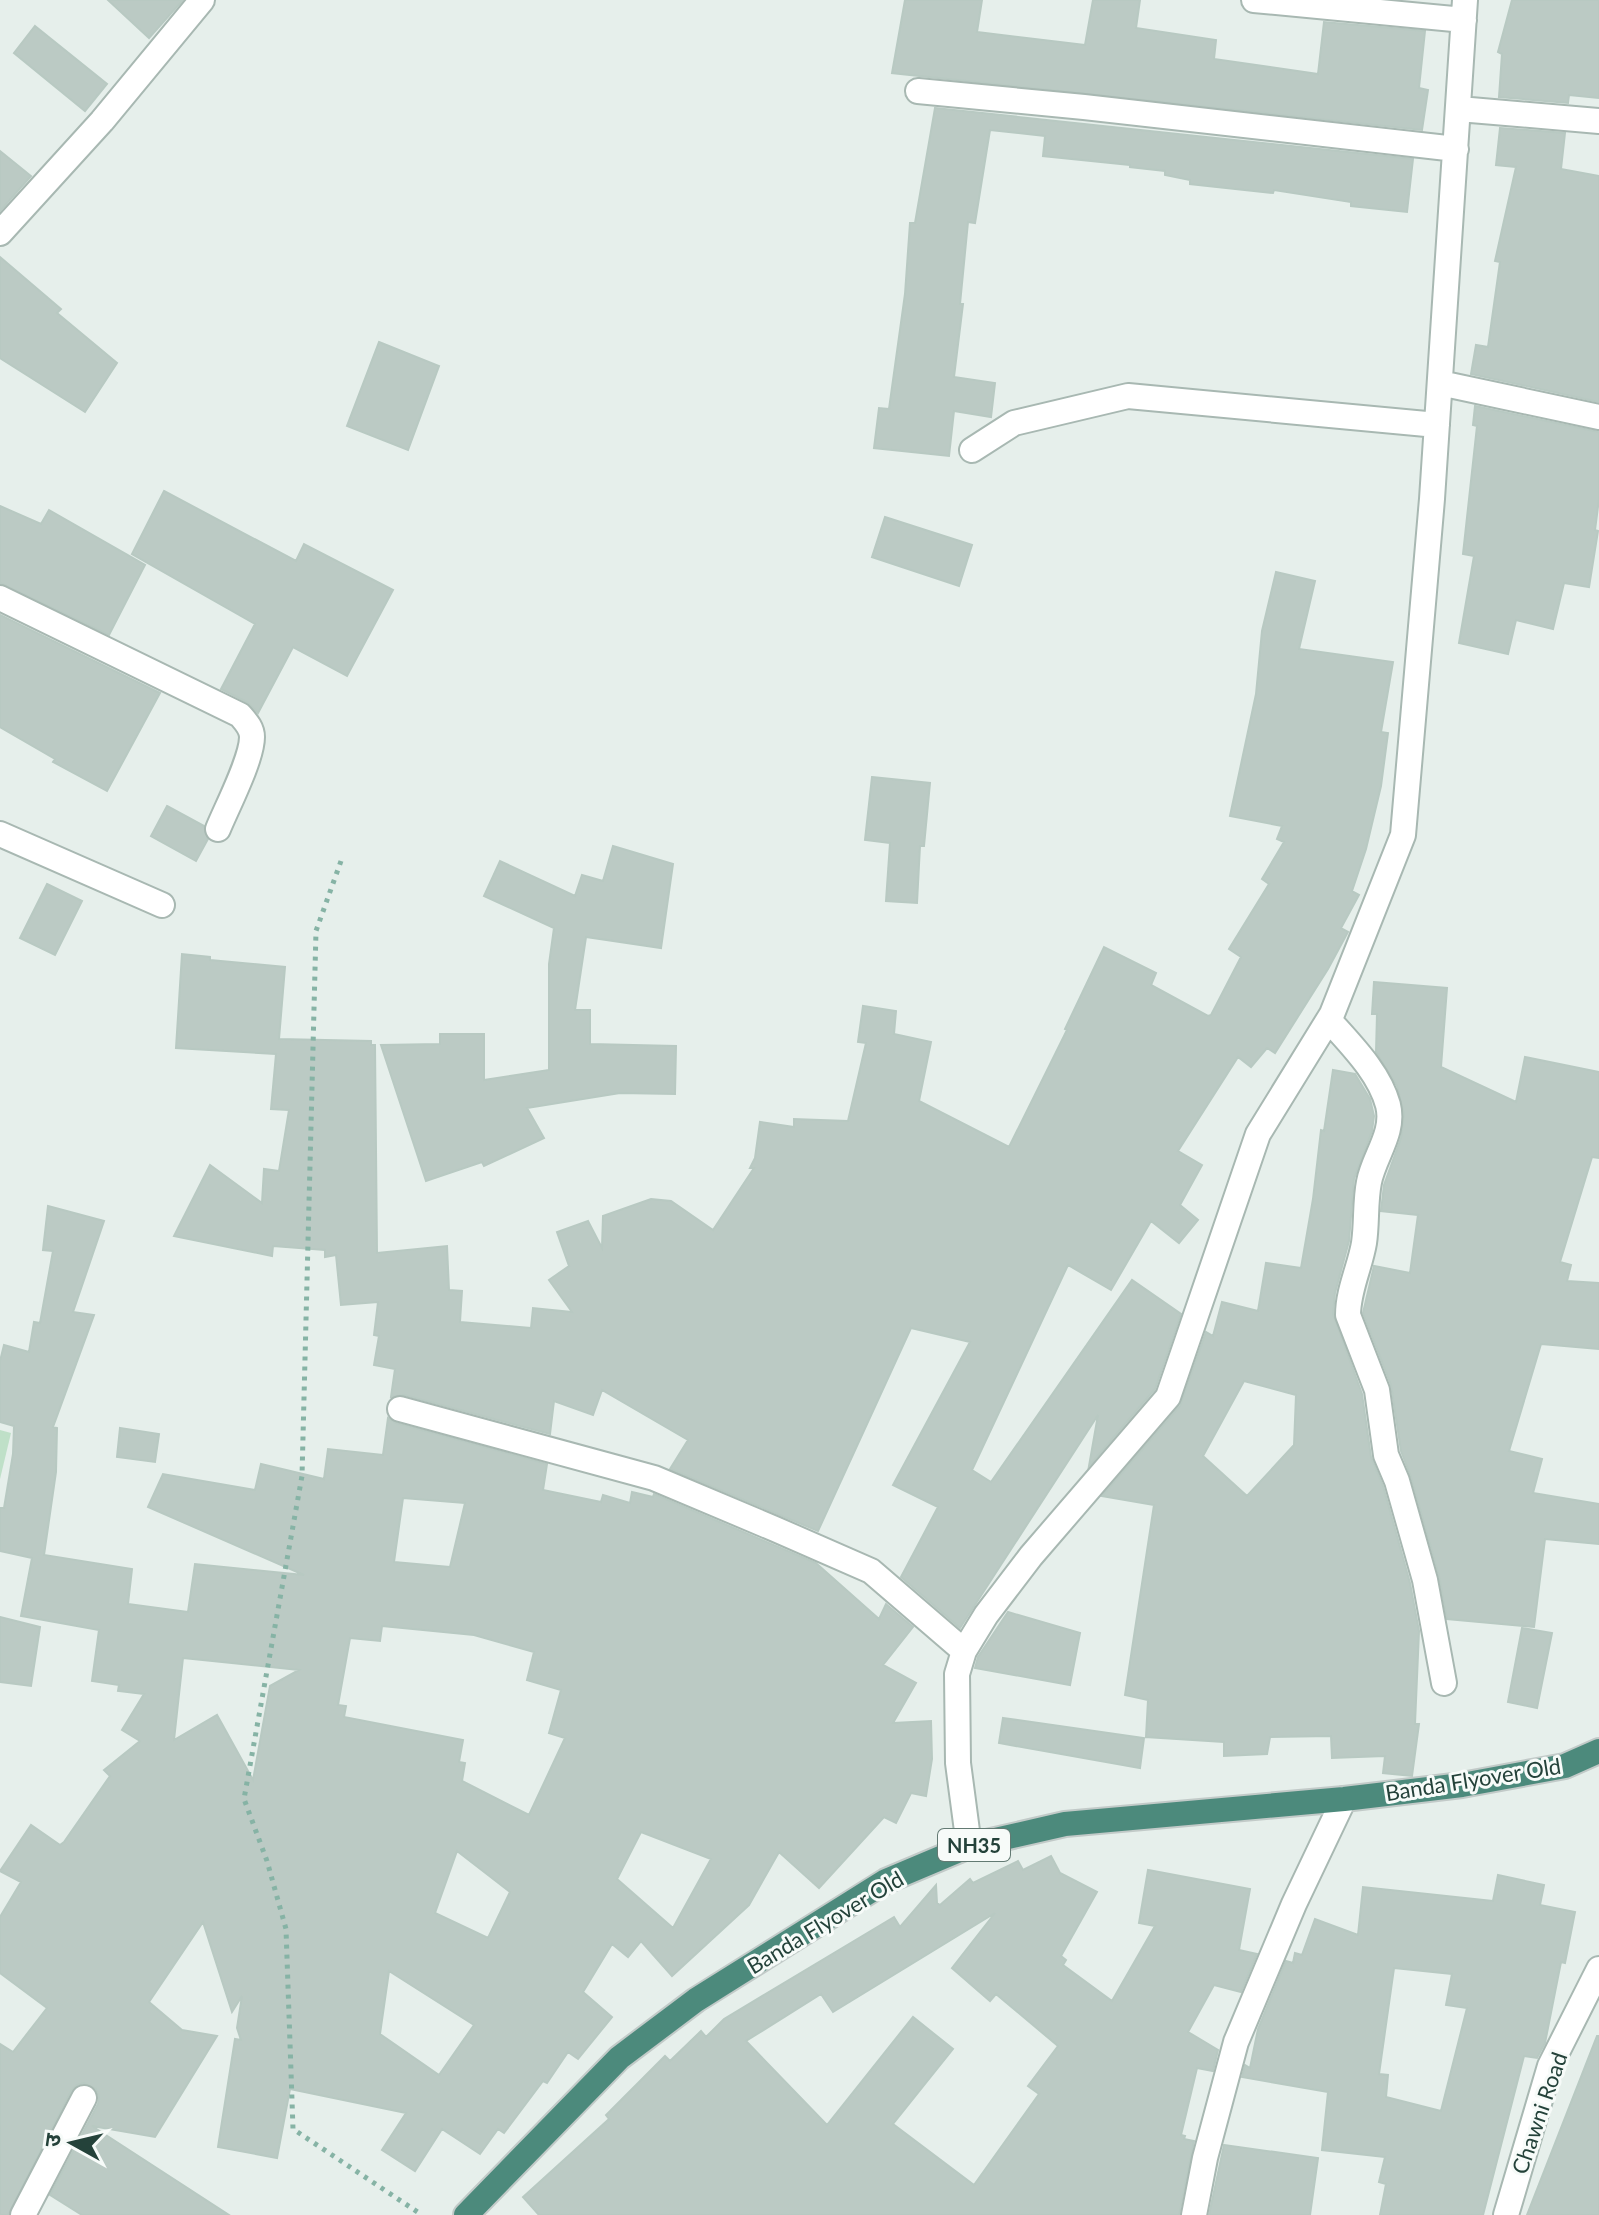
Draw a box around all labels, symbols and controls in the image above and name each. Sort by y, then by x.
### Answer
street label: Banda Flyover Old [1383,1752,1563,1806]
road number: NH35 [938,1829,1010,1861]
street label: Banda Flyover Old [742,1865,908,1979]
street label: Chawni Road [1506,2049,1572,2177]
north arrow [32,2103,112,2183]
text: उ [37,2131,66,2148]

